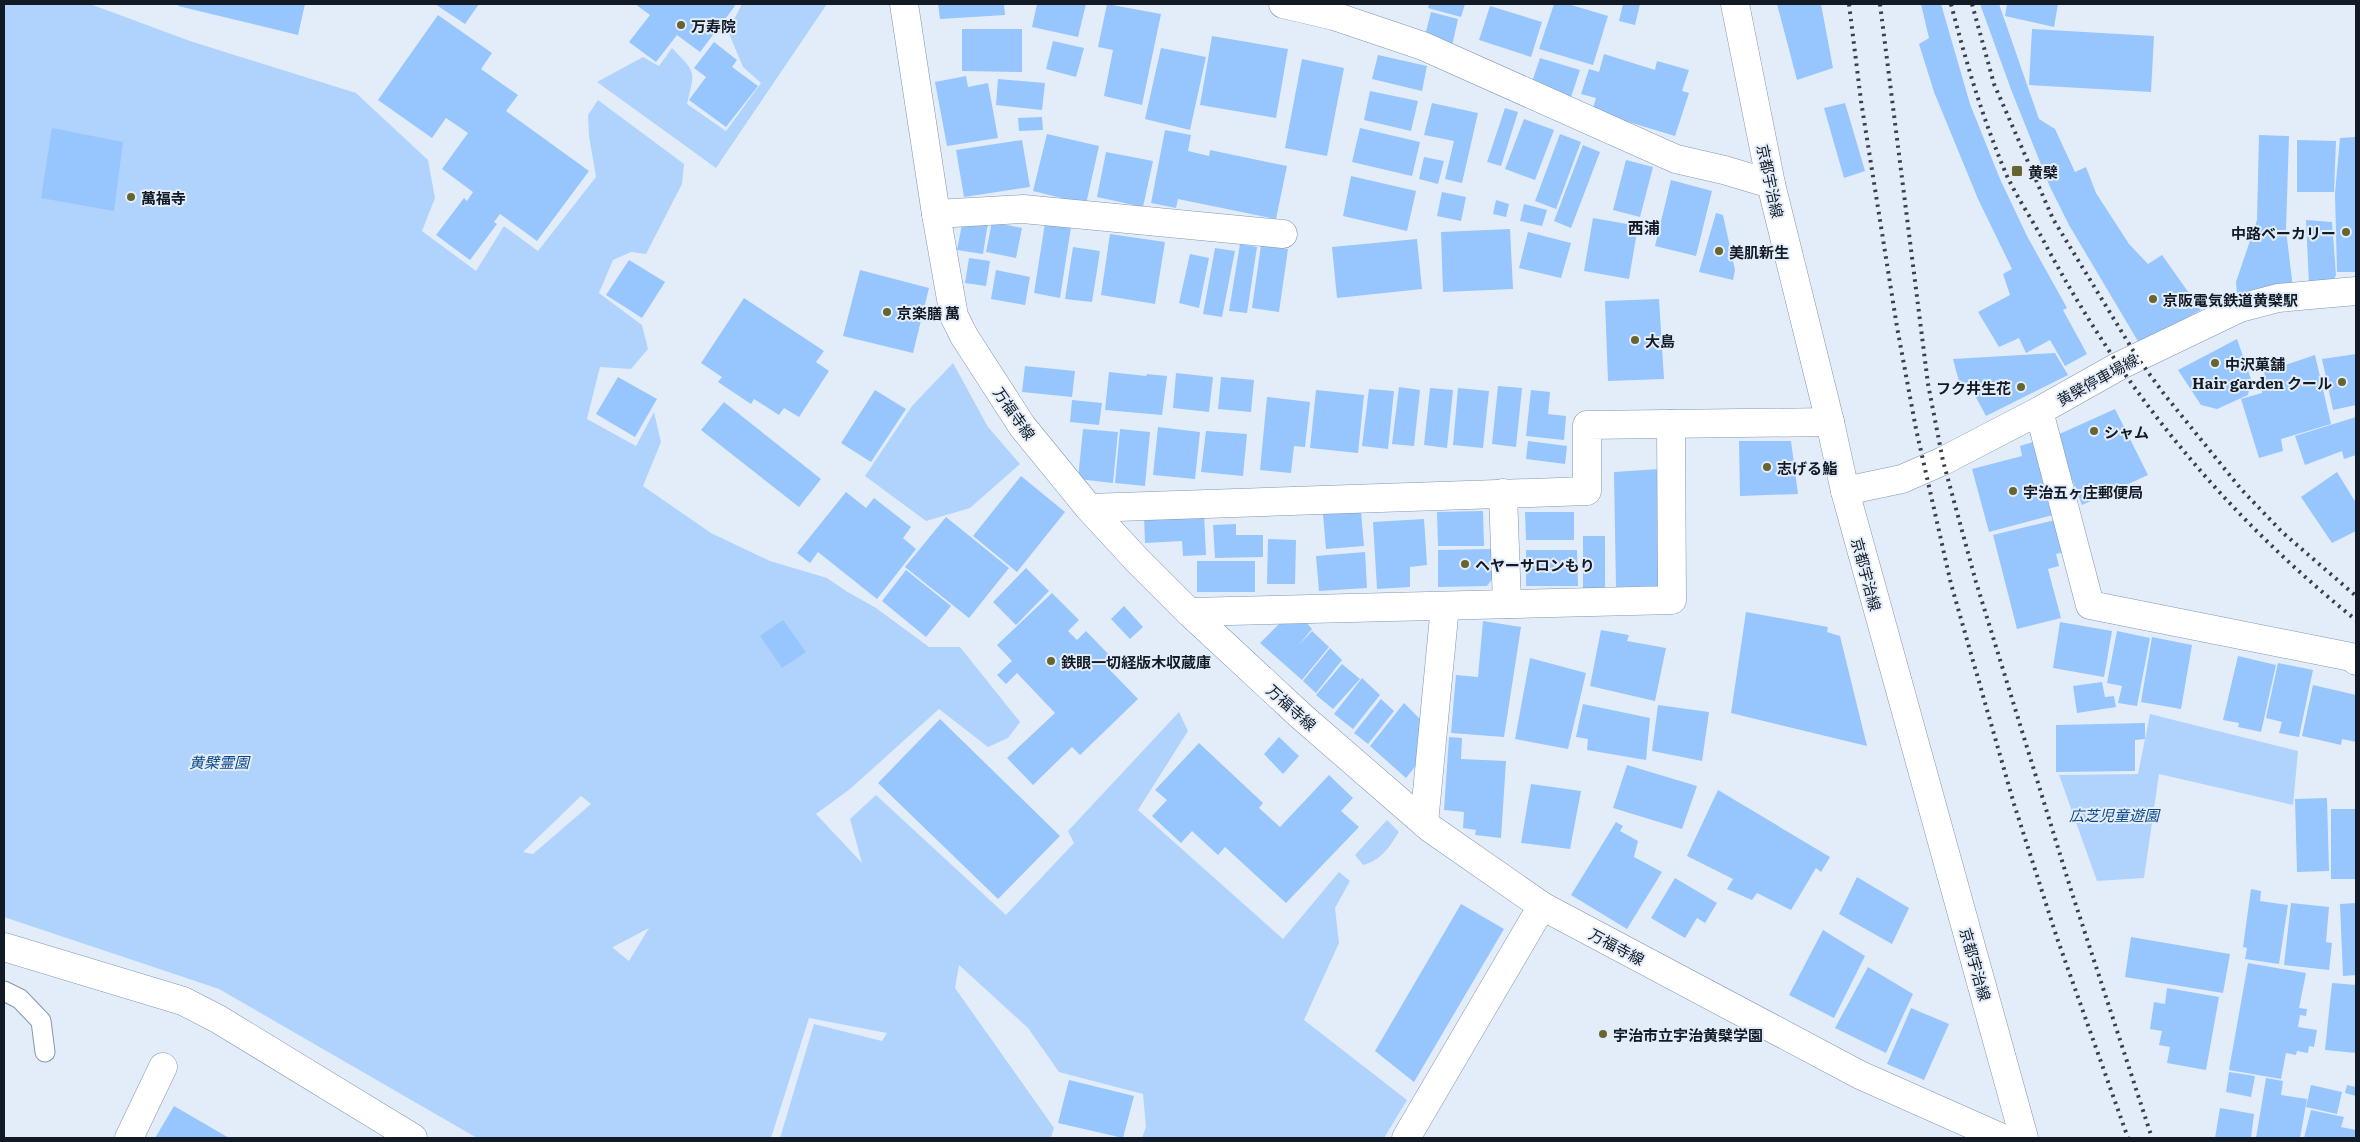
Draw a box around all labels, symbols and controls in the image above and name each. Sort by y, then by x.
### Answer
place label: 万寿院 [691,14,736,37]
marker: 万寿院 [675,19,687,31]
street label: 京都宇治線 [1752,142,1790,220]
place label: 黄檗 [2028,160,2058,183]
marker: 黄檗 [2010,164,2024,178]
place label: 萬福寺 [141,186,186,209]
marker: 萬福寺 [125,191,137,203]
district label: 西浦 [1628,215,1660,239]
place label: 中路ベーカリー [2231,221,2336,244]
marker: 中路ベーカリー [2340,226,2352,238]
place label: 美肌新生 [1729,240,1789,263]
marker: 美肌新生 [1713,245,1725,257]
place label: 京阪電気鉄道黄檗駅 [2163,288,2298,311]
marker: 京阪電気鉄道黄檗駅 [2147,293,2159,305]
place label: 京楽膳 萬 [897,301,960,324]
marker: 京楽膳 萬 [881,306,893,318]
place label: 大島 [1645,329,1675,352]
marker: 大島 [1629,334,1641,346]
street label: 黄檗停車場線 [2052,347,2142,411]
place label: 中沢菓舗 [2225,352,2285,375]
marker: 中沢菓舗 [2209,357,2221,369]
place label: Hair garden クール [2192,371,2332,394]
place label: フク井生花 [1936,376,2011,399]
marker: Hair garden クール [2336,376,2348,388]
marker: フク井生花 [2015,381,2027,393]
street label: 万福寺線 [988,382,1042,444]
place label: シャム [2104,420,2149,443]
marker: シャム [2088,425,2100,437]
place label: 志げる鮨 [1777,456,1838,479]
marker: 志げる鮨 [1761,461,1773,473]
place label: 宇治五ヶ庄郵便局 [2023,480,2143,503]
marker: 宇治五ヶ庄郵便局 [2007,485,2019,497]
street label: 京都宇治線 [1846,535,1888,613]
place label: ヘヤーサロンもり [1475,553,1595,576]
marker: ヘヤーサロンもり [1459,558,1471,570]
place label: 鉄眼一切経版木収蔵庫 [1061,650,1211,673]
marker: 鉄眼一切経版木収蔵庫 [1045,655,1057,667]
street label: 万福寺線 [1262,678,1322,736]
park label: 黄檗霊園 [189,750,251,773]
park label: 広芝児童遊園 [2069,803,2161,826]
street label: 万福寺線 [1585,922,1649,970]
street label: 京都宇治線 [1955,925,1997,1003]
place label: 宇治市立宇治黄檗学園 [1613,1023,1763,1046]
marker: 宇治市立宇治黄檗学園 [1597,1028,1609,1040]

